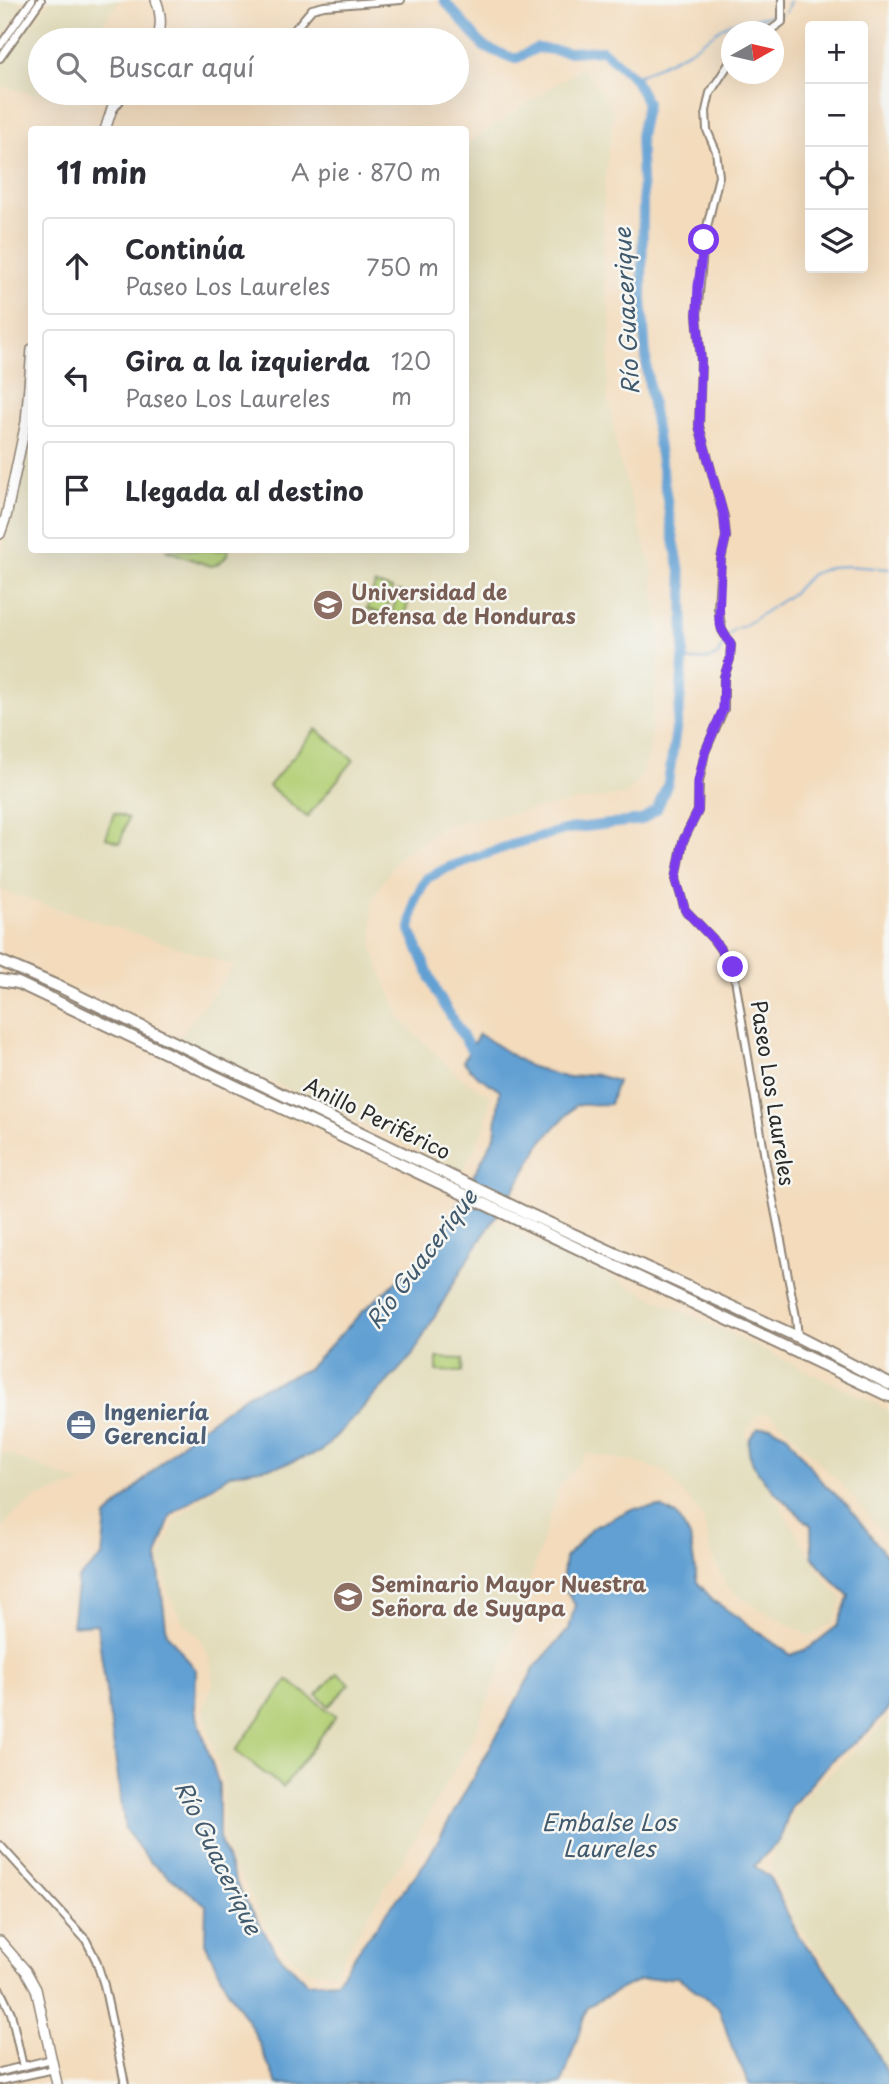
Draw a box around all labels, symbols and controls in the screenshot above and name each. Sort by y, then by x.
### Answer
north arrow [721,21,784,84]
map controls [805,21,868,273]
button: + [805,21,868,84]
search box [28,28,469,105]
text: Buscar aquí [108,47,254,86]
icon: search [52,48,90,86]
button: − [805,84,868,147]
button: locate [805,147,868,210]
text: 11 min [56,149,147,194]
text: A pie · 870 m [291,154,441,189]
button: layers [805,210,868,273]
route start [688,224,719,255]
water label: Río Guacerique [604,226,647,396]
text: Continúa [125,229,245,268]
icon: ahead [58,247,96,285]
text: 750 m [366,249,439,284]
text: Paseo Los Laureles [125,268,330,303]
text: Gira a la izquierda [125,341,370,380]
text: 120 m [391,343,431,413]
icon: left [58,359,96,397]
text: Paseo Los Laureles [125,380,330,415]
icon: arrive [58,471,96,509]
text: Llegada al destino [125,471,364,510]
place label: Universidad de Defensa de Honduras [351,575,576,631]
school or university icon: Universidad de Defensa de Honduras [311,588,345,622]
route end [717,951,748,982]
street label: Paseo Los Laureles [744,998,804,1188]
street label: Anillo Periférico [299,1068,457,1167]
water label: Río Guacerique [356,1180,485,1336]
place label: Ingeniería Gerencial [104,1395,210,1451]
office icon: Ingeniería Gerencial [64,1408,98,1442]
place label: Seminario Mayor Nuestra Señora de Suyapa [371,1567,647,1623]
school or university icon: Seminario Mayor Nuestra Señora de Suyapa [331,1580,365,1614]
water label: Río Guacerique [167,1774,272,1941]
water label: Embalse Los Laureles [542,1804,679,1865]

